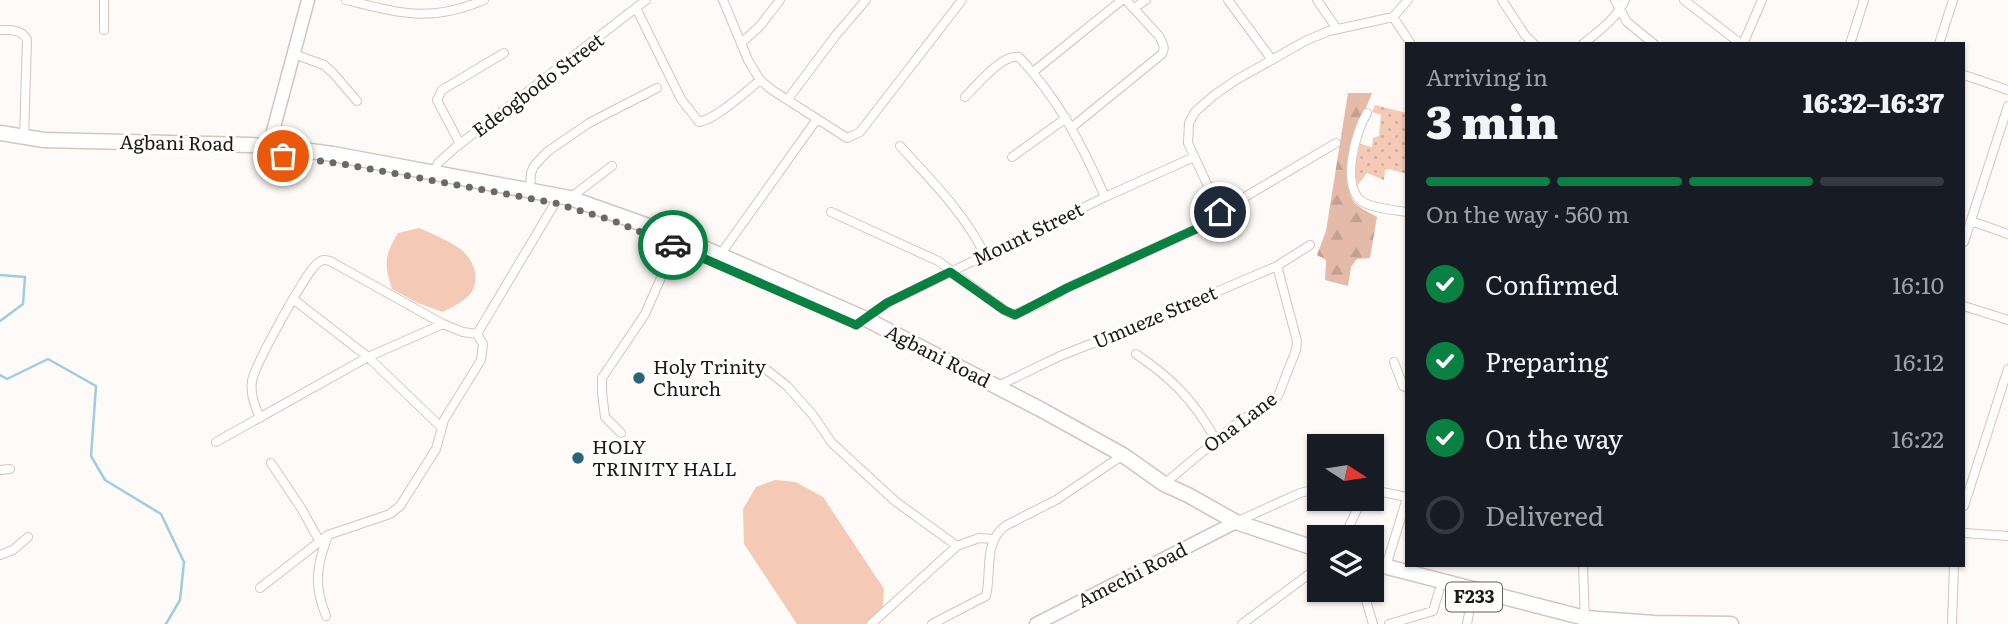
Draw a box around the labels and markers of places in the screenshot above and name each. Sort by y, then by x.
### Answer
pin [253,126,313,186]
pin [1190,182,1250,242]
place label: Holy Trinity Church [653,352,766,402]
marker: Holy Trinity Church [631,370,647,386]
place label: HOLY TRINITY HALL [592,432,737,482]
marker: HOLY TRINITY HALL [570,450,586,466]

